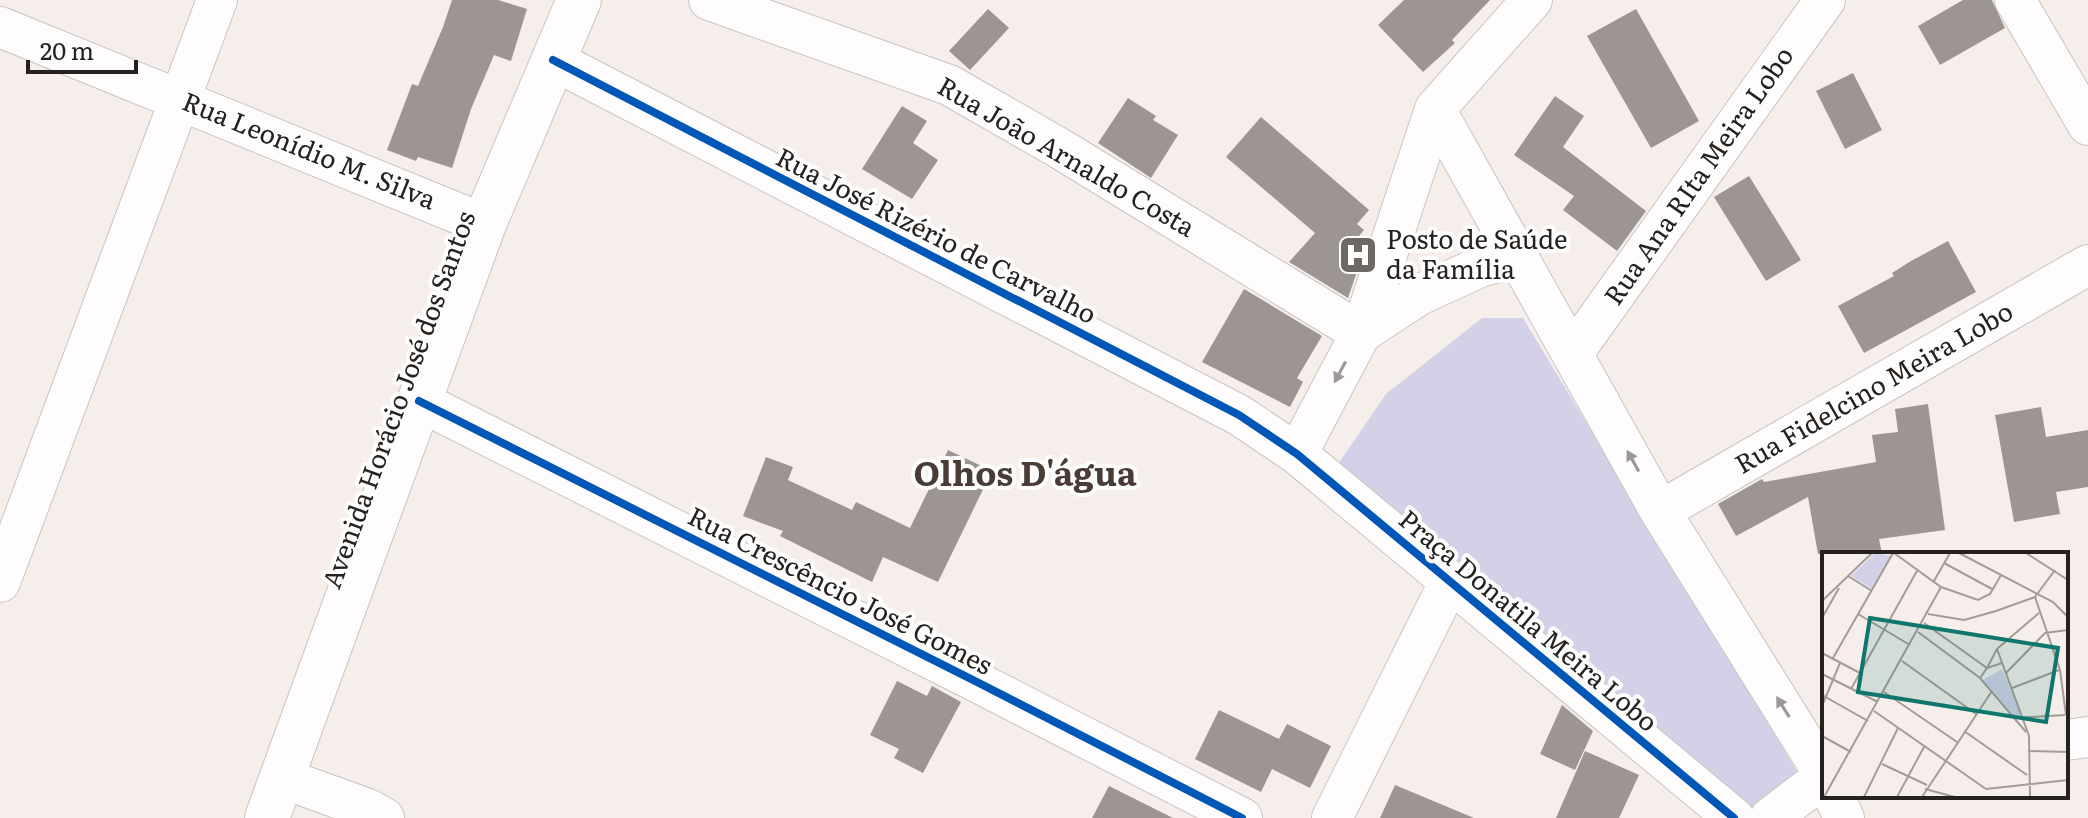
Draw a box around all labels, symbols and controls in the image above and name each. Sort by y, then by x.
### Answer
scale bar [28,24,136,74]
text: 20 m [40,32,94,67]
street label: Rua Ana RIta Meira Lobo [1593,37,1801,312]
street label: Rua João Arnaldo Costa [931,65,1203,245]
street label: Rua Leonídio M. Silva [177,80,443,217]
street label: Rua José Rizério de Carvalho [770,136,1104,332]
street label: Avenida Horácio José dos Santos [310,205,483,593]
place label: Posto de Saúde da Família [1386,218,1567,287]
hospital icon: Posto de Saúde da Família [1337,234,1379,276]
street label: Rua Fidelcino Meira Lobo [1726,290,2019,482]
one-way arrow [1334,361,1348,383]
district label: Olhos D'água [913,446,1137,496]
one-way arrow [1626,450,1640,473]
street label: Rua Crescêncio José Gomes [682,495,1000,683]
street label: Praça Donatila Meira Lobo [1392,499,1668,739]
inset map [1822,552,2068,798]
one-way arrow [1775,697,1790,718]

